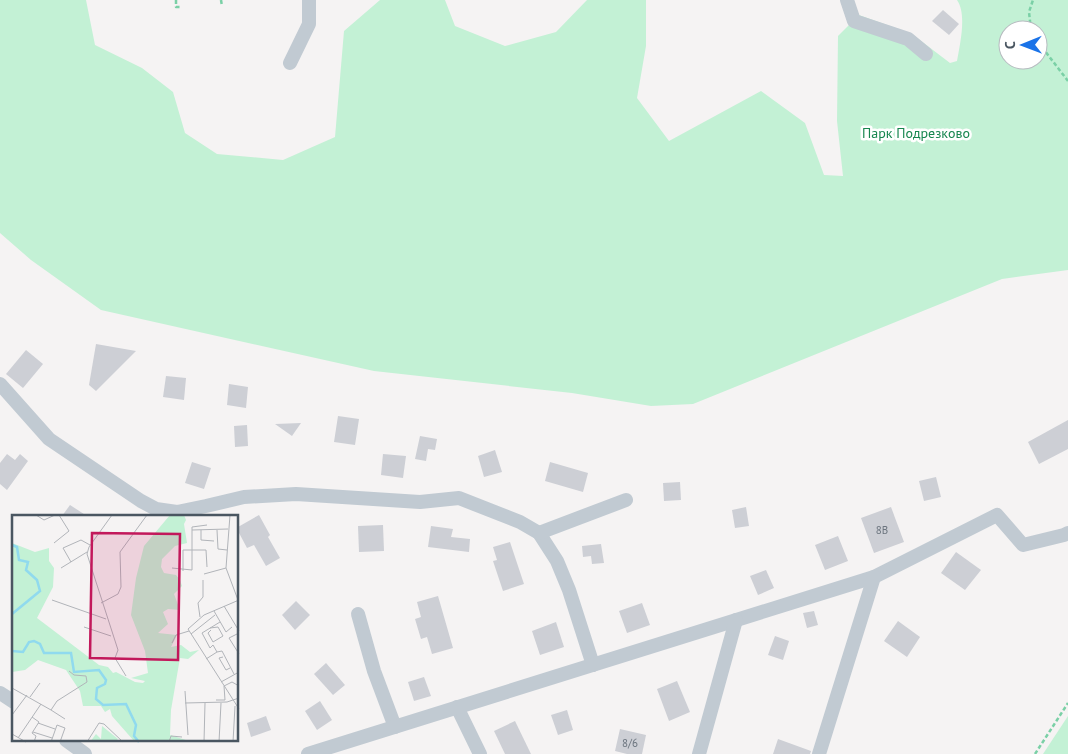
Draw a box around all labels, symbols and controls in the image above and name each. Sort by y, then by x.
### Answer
north arrow [998,20,1048,70]
text: С [1001,41,1019,49]
park label: Парк Подрезково [862,124,970,142]
inset map [12,515,239,742]
house number: 8В [876,523,888,537]
house number: 8/6 [622,736,638,750]

